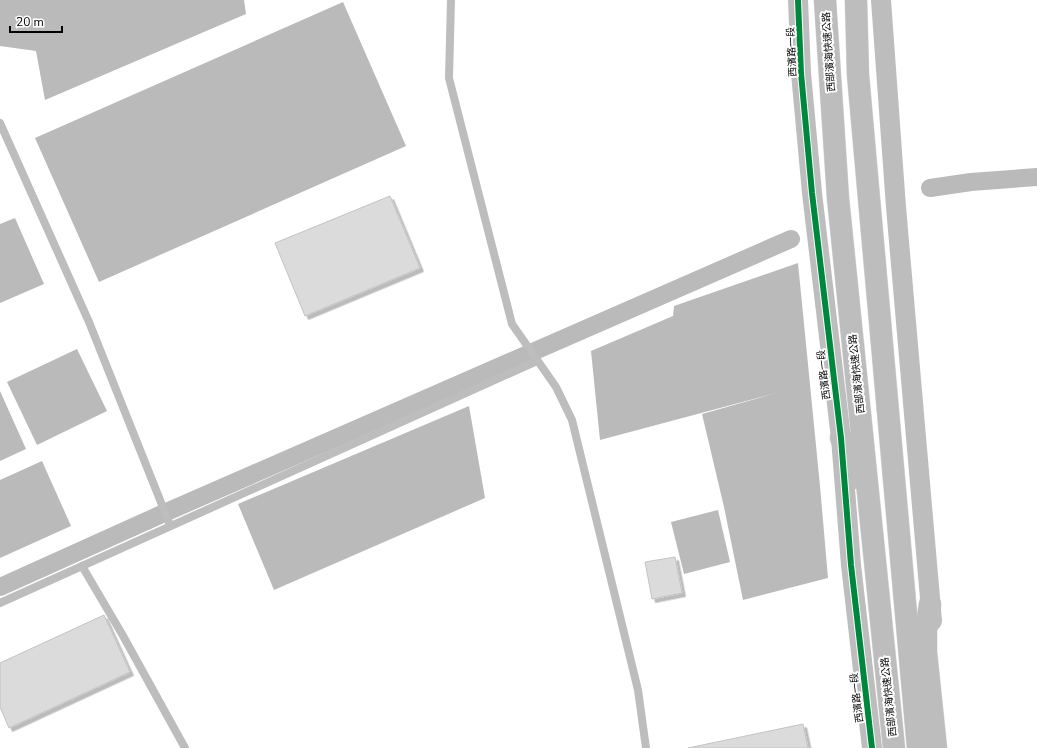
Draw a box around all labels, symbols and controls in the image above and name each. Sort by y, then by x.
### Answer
scale bar [10,8,62,34]
street label: 西部濱海快速公路 [819,12,839,92]
text: 20 m [16,14,44,30]
street label: 西濱路一段 [784,27,800,77]
street label: 西部濱海快速公路 [846,333,868,414]
street label: 西濱路一段 [814,349,834,401]
street label: 西部濱海快速公路 [878,656,900,737]
street label: 西濱路一段 [847,672,867,724]

